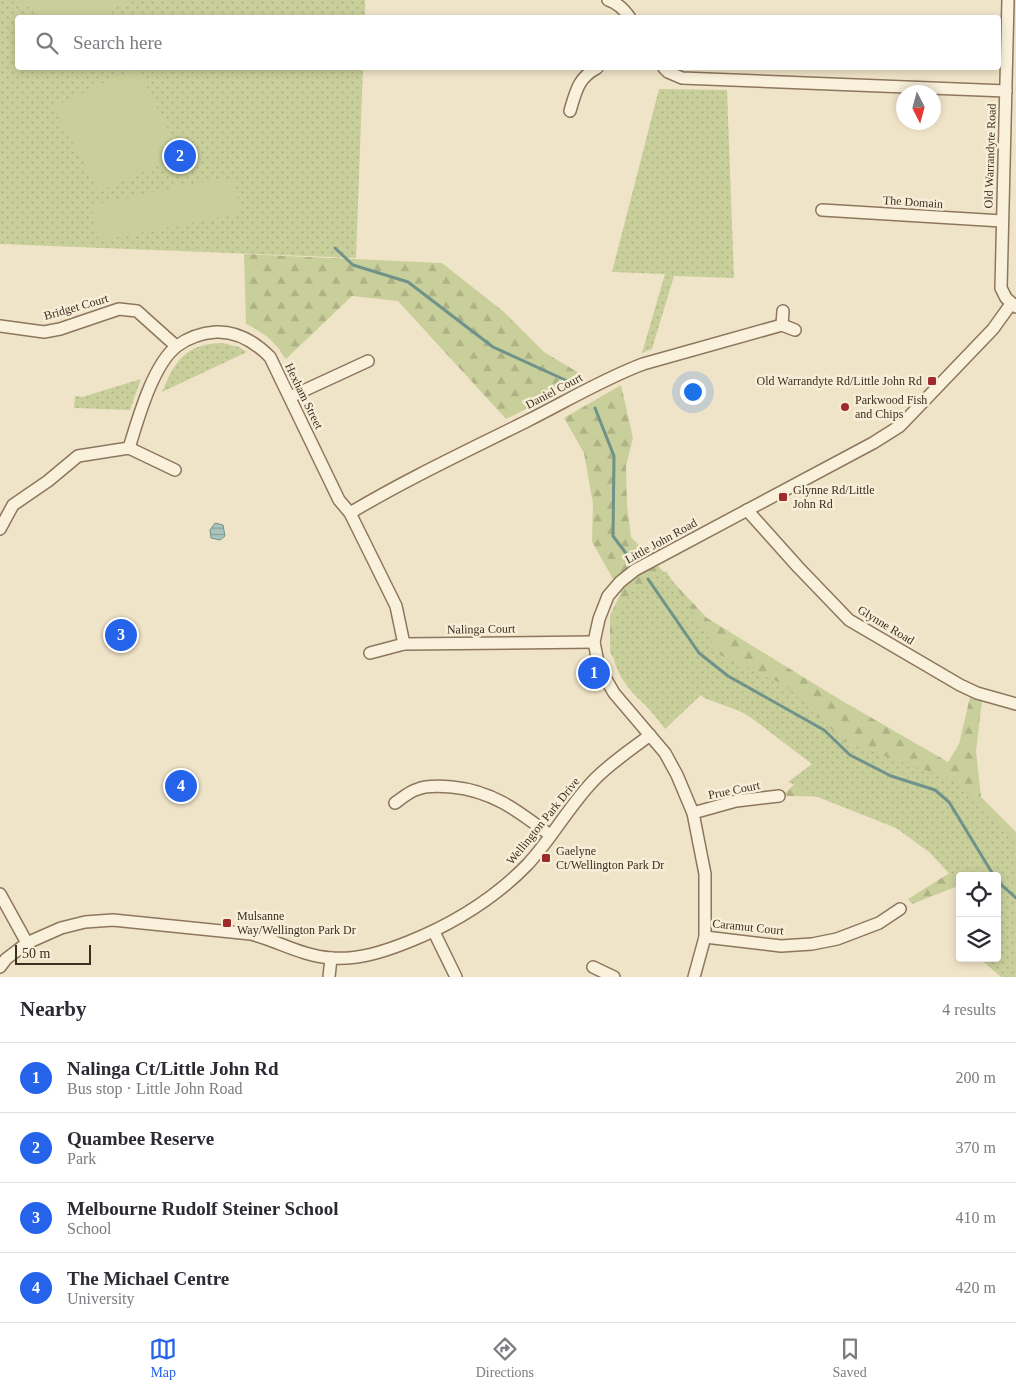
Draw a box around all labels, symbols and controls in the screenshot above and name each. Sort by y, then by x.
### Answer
search box [15,15,1001,70]
icon: search [33,29,61,57]
text: Search here [73,32,162,53]
north arrow [896,85,941,130]
street label: Old Warrandyte Road [981,103,999,209]
pin: 2 [164,137,196,175]
street label: The Domain [882,193,944,211]
street label: Bridget Court [42,291,110,323]
street label: Hexham Street [282,361,326,432]
street label: Daniel Court [523,370,585,412]
place label: Old Warrandyte Rd/Little John Rd [757,374,922,388]
marker: Old Warrandyte Rd/Little John Rd [926,375,938,387]
your location [680,379,706,405]
place label: Parkwood Fish and Chips [855,393,927,421]
marker: Parkwood Fish and Chips [839,401,851,413]
place label: Glynne Rd/Little John Rd [793,483,875,511]
marker: Glynne Rd/Little John Rd [777,491,789,503]
street label: Little John Road [623,515,699,567]
street label: Glynne Road [855,603,917,647]
pin: 3 [105,616,137,654]
street label: Nalinga Court [447,621,516,637]
pin: 1 [578,654,610,692]
pin: 4 [165,767,197,805]
street label: Wellington Park Drive [503,774,583,868]
street label: Prue Court [707,778,762,802]
place label: Gaelyne Ct/Wellington Park Dr [556,844,664,872]
marker: Gaelyne Ct/Wellington Park Dr [540,852,552,864]
map controls [956,872,1001,962]
button: locate [956,872,1001,917]
place label: Mulsanne Way/Wellington Park Dr [237,909,356,937]
street label: Caramut Court [712,916,785,938]
marker: Mulsanne Way/Wellington Park Dr [221,917,233,929]
button: layers [956,917,1001,962]
scale bar [15,942,91,965]
text: 50 m [22,946,50,961]
text: Nearby [20,997,87,1021]
text: 4 results [942,1001,996,1018]
text: Nalinga Ct/Little John Rd [67,1058,279,1079]
text: 1 [32,1069,40,1086]
text: 200 m [956,1069,996,1086]
text: Bus stop · Little John Road [67,1080,243,1097]
text: Quambee Reserve [67,1128,214,1149]
text: 2 [32,1139,40,1156]
text: 370 m [956,1139,996,1156]
text: Park [67,1150,96,1167]
text: Melbourne Rudolf Steiner School [67,1198,338,1219]
text: 3 [32,1209,40,1226]
text: 410 m [956,1209,996,1226]
text: School [67,1220,111,1237]
text: The Michael Centre [67,1268,229,1289]
text: 4 [32,1279,40,1296]
text: 420 m [956,1279,996,1296]
text: University [67,1290,135,1307]
tab: Map [149,1335,177,1381]
tab: Directions [476,1335,534,1381]
tab: Saved [833,1335,867,1381]

